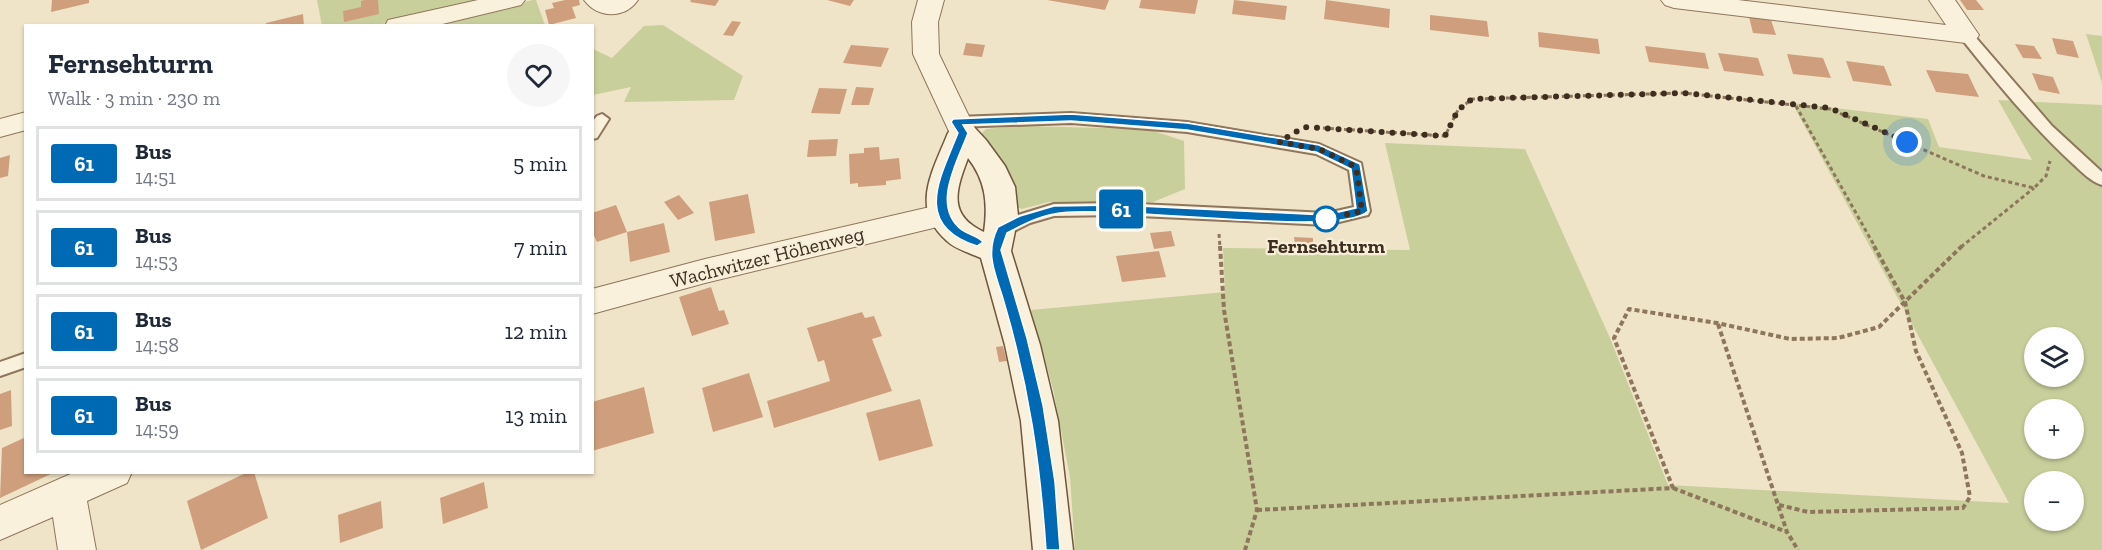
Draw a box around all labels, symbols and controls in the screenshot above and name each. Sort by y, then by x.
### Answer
button: heart [507,44,570,107]
text: Fernsehturm [48,47,213,80]
text: Walk · 3 min · 230 m [48,86,220,110]
your location [1892,127,1922,157]
text: Bus [135,138,172,165]
text: 5 min [513,150,567,177]
text: 61 [74,151,94,176]
text: 14:51 [135,165,176,189]
line badge: 61 [1094,190,1148,228]
text: 61 [1111,197,1131,222]
marker: Fernsehturm [1313,206,1339,232]
street label: Wachwitzer Höhenweg [667,221,867,293]
text: Bus [135,222,172,249]
text: 7 min [514,234,567,261]
place label: Fernsehturm [1267,234,1385,258]
text: 61 [74,235,94,260]
text: 14:53 [135,249,178,273]
text: Bus [135,306,172,333]
text: 12 min [504,318,567,345]
text: 61 [74,319,94,344]
map controls [2024,327,2084,531]
button: layers [2024,327,2084,387]
text: 14:58 [135,333,179,357]
text: Bus [135,390,172,417]
button: + [2024,399,2084,459]
text: 13 min [505,402,567,429]
text: 61 [74,403,94,428]
text: 14:59 [135,417,179,441]
button: − [2024,471,2084,531]

